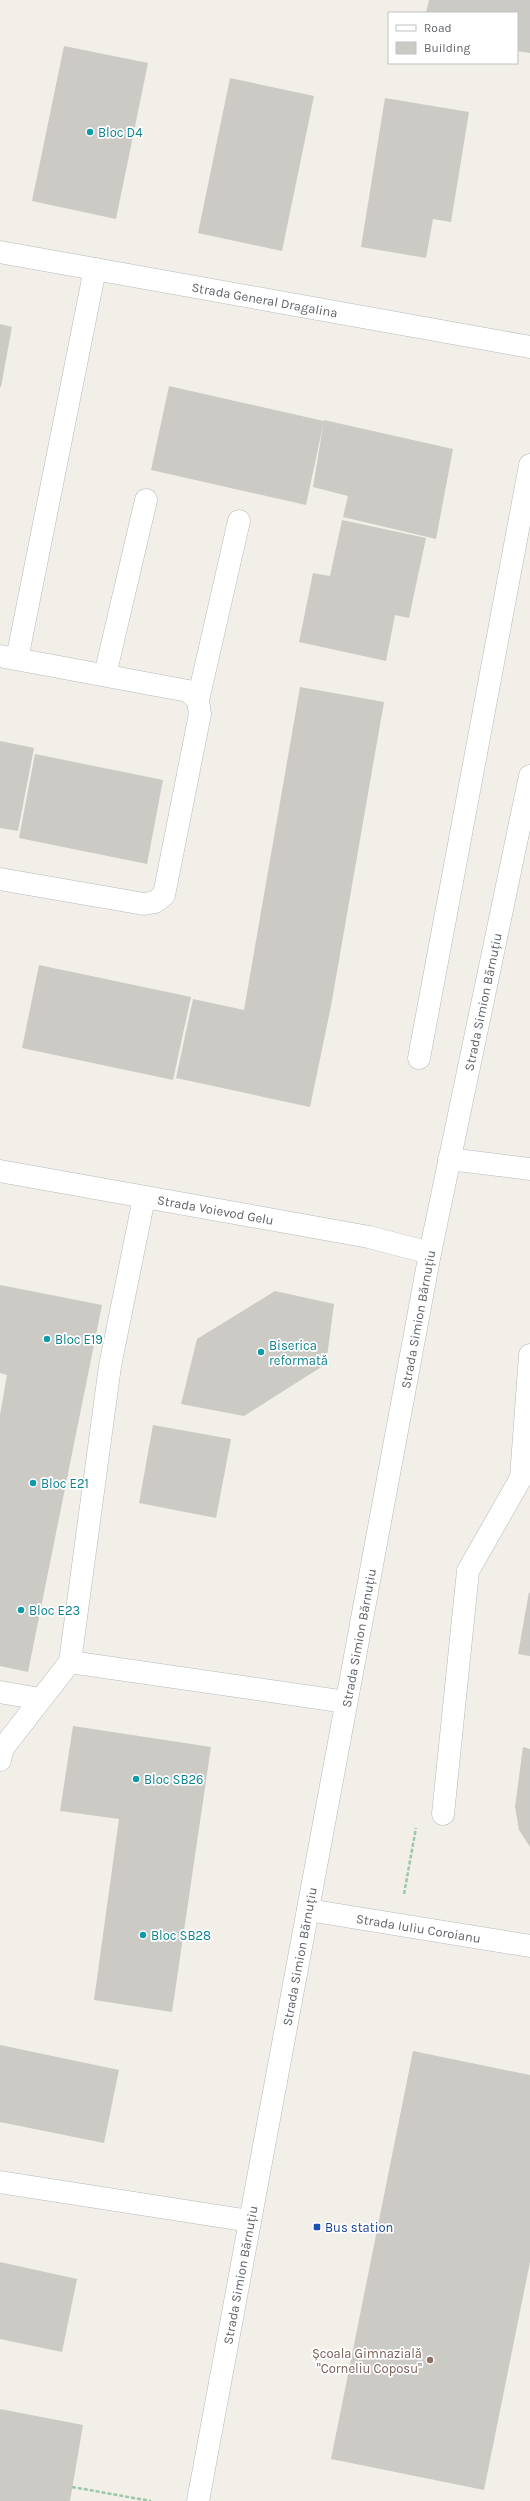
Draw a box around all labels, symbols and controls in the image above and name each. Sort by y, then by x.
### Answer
legend [388,12,518,64]
text: Road [424,21,452,35]
text: Building [424,41,471,55]
place label: Bloc D4 [98,125,142,140]
marker: Bloc D4 [85,127,95,137]
street label: Strada General Dragalina [190,279,339,320]
street label: Strada Simion Bărnuțiu [461,931,504,1072]
street label: Strada Voievod Gelu [156,1192,275,1227]
street label: Strada Simion Bărnuțiu [397,1249,438,1390]
place label: Bloc E19 [55,1332,103,1347]
marker: Bloc E19 [42,1334,52,1344]
place label: Biserica reformată [269,1338,328,1368]
marker: Biserica reformată [256,1347,266,1357]
place label: Bloc E21 [41,1476,89,1491]
marker: Bloc E21 [28,1478,38,1488]
street label: Strada Simion Bărnuțiu [338,1567,379,1708]
place label: Bloc E23 [29,1603,80,1618]
marker: Bloc E23 [16,1605,26,1615]
place label: Bloc SB26 [144,1772,204,1787]
marker: Bloc SB26 [131,1774,141,1784]
street label: Strada Simion Bărnuțiu [279,1886,319,2027]
street label: Strada Iuliu Coroianu [355,1910,482,1945]
place label: Bloc SB28 [151,1928,211,1943]
marker: Bloc SB28 [138,1930,148,1940]
street label: Strada Simion Bărnuțiu [220,2204,260,2345]
place label: Bus station [325,2220,393,2235]
marker: Bus station [312,2222,322,2232]
place label: Școala Gimnazială "Corneliu Coposu" [312,2346,422,2376]
marker: Școala Gimnazială "Corneliu Coposu" [425,2355,435,2365]

